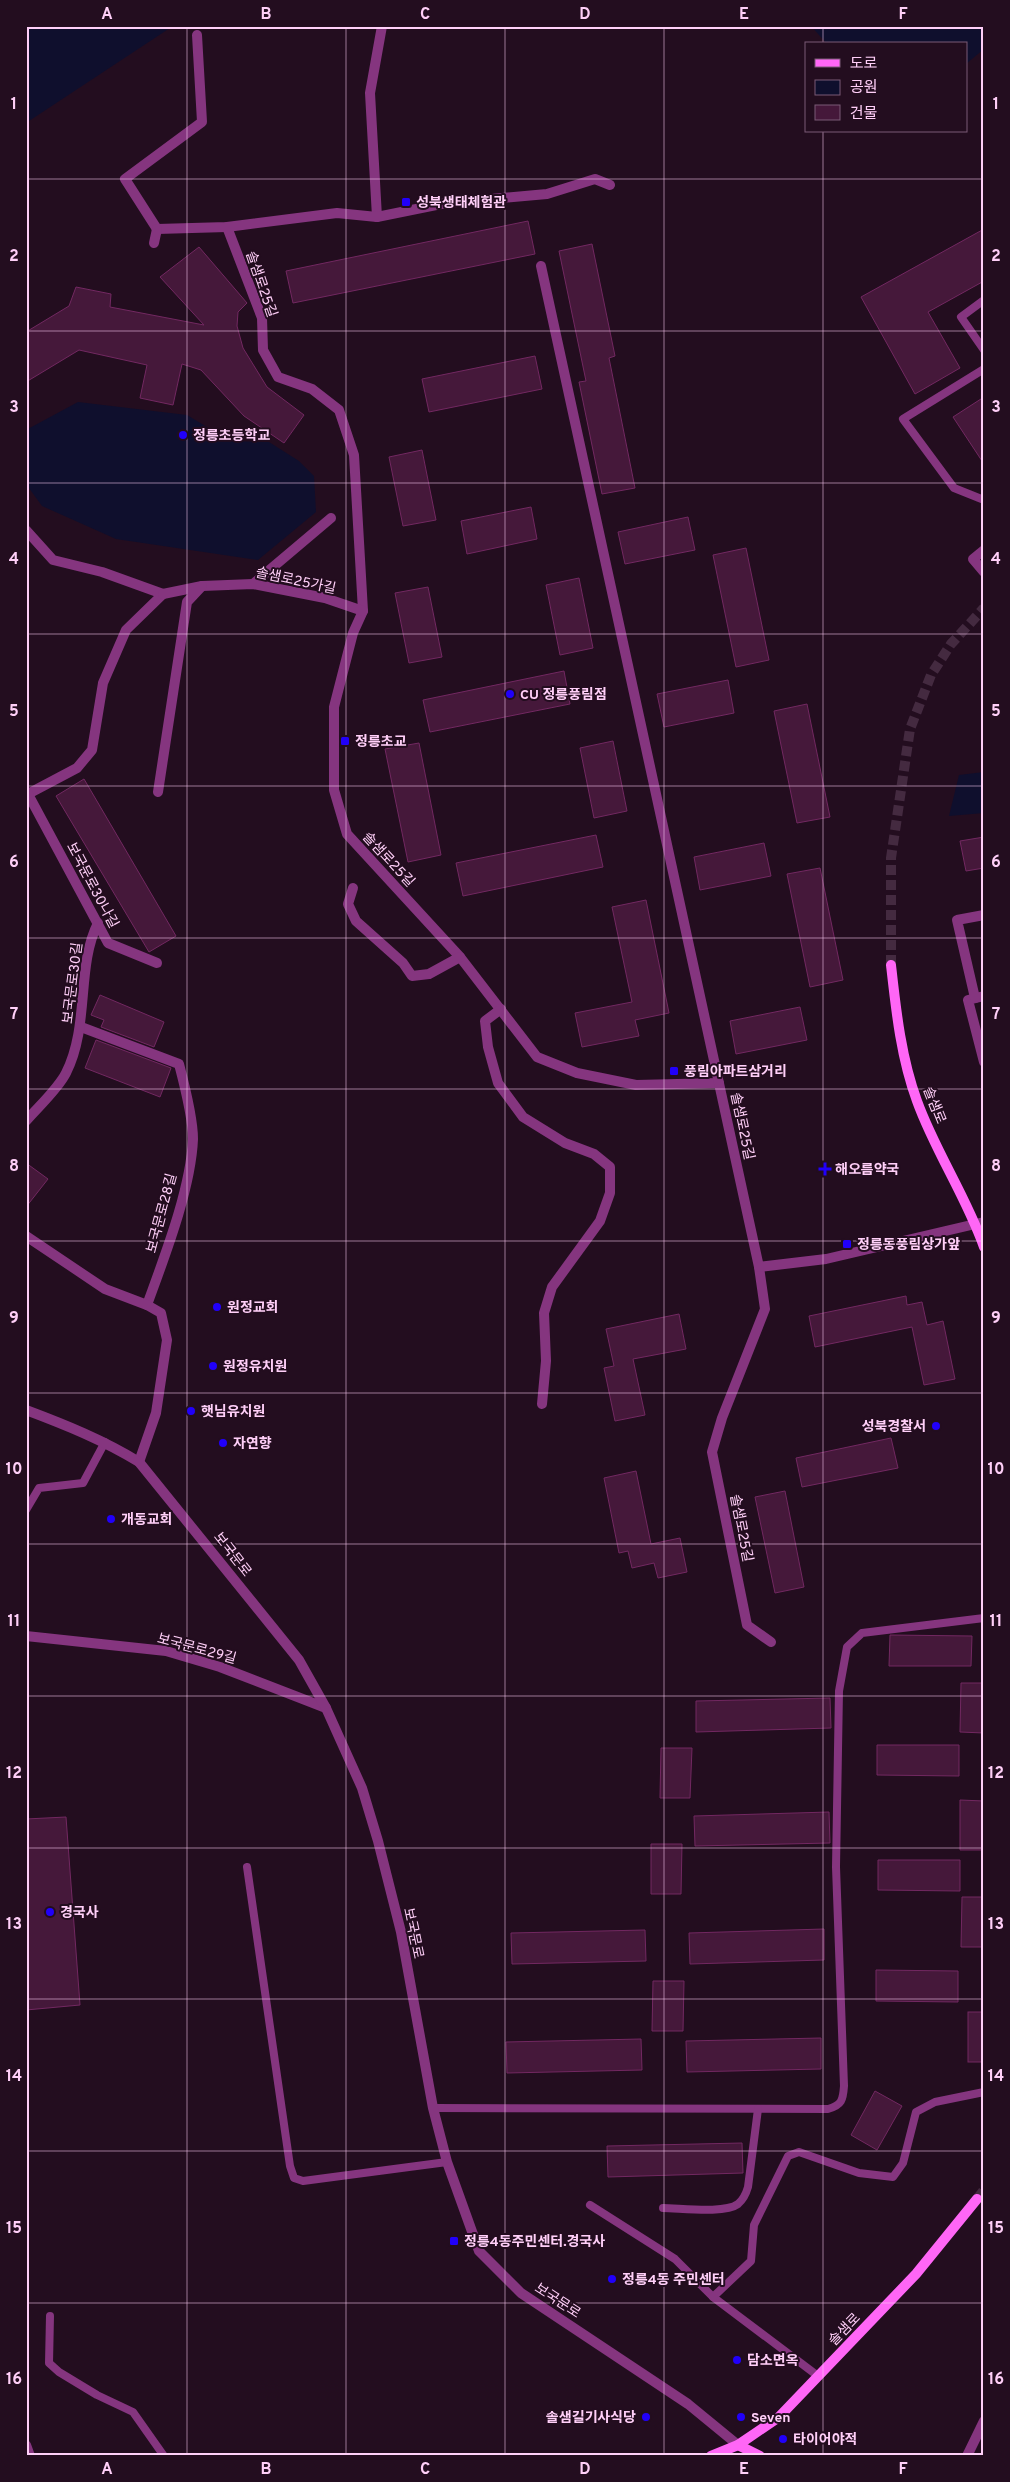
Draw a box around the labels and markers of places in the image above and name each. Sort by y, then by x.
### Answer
place label: 성북생태체험관 [416,194,506,212]
marker: 성북생태체험관 [400,196,412,208]
place label: 정릉초등학교 [193,427,270,445]
marker: 정릉초등학교 [177,429,189,441]
place label: CU 정릉풍림점 [520,687,607,704]
marker: CU 정릉풍림점 [504,688,516,700]
place label: 정릉초교 [355,734,407,751]
marker: 정릉초교 [339,735,351,747]
place label: 풍림아파트삼거리 [684,1064,787,1081]
marker: 풍림아파트삼거리 [668,1065,680,1077]
place label: 해오름약국 [835,1162,900,1179]
marker: 해오름약국 [819,1163,831,1175]
place label: 정릉동풍림상가앞 [857,1237,960,1254]
marker: 정릉동풍림상가앞 [841,1238,853,1250]
place label: 원정교회 [227,1300,279,1317]
marker: 원정교회 [211,1301,223,1313]
place label: 원정유치원 [223,1359,287,1376]
marker: 원정유치원 [207,1360,219,1372]
place label: 햇님유치원 [201,1404,265,1421]
marker: 햇님유치원 [185,1405,197,1417]
place label: 성북경찰서 [862,1419,926,1436]
marker: 성북경찰서 [930,1420,942,1432]
place label: 자연향 [233,1435,272,1453]
marker: 자연향 [217,1437,229,1449]
place label: 개동교회 [121,1512,173,1529]
marker: 개동교회 [105,1513,117,1525]
place label: 경국사 [60,1905,99,1922]
marker: 경국사 [44,1906,56,1918]
place label: 정릉4동주민센터.경국사 [464,2234,605,2251]
marker: 정릉4동주민센터.경국사 [448,2235,460,2247]
place label: 정릉4동 주민센터 [622,2272,725,2289]
marker: 정릉4동 주민센터 [606,2273,618,2285]
place label: 담소면옥 [747,2353,799,2370]
marker: 담소면옥 [731,2354,743,2366]
place label: 솔샘길기사식당 [546,2410,636,2427]
place label: Seven [751,2410,791,2427]
marker: 솔샘길기사식당 [640,2411,652,2423]
marker: Seven [735,2411,747,2423]
place label: 타이어야적 [793,2432,857,2449]
marker: 타이어야적 [777,2433,789,2445]

